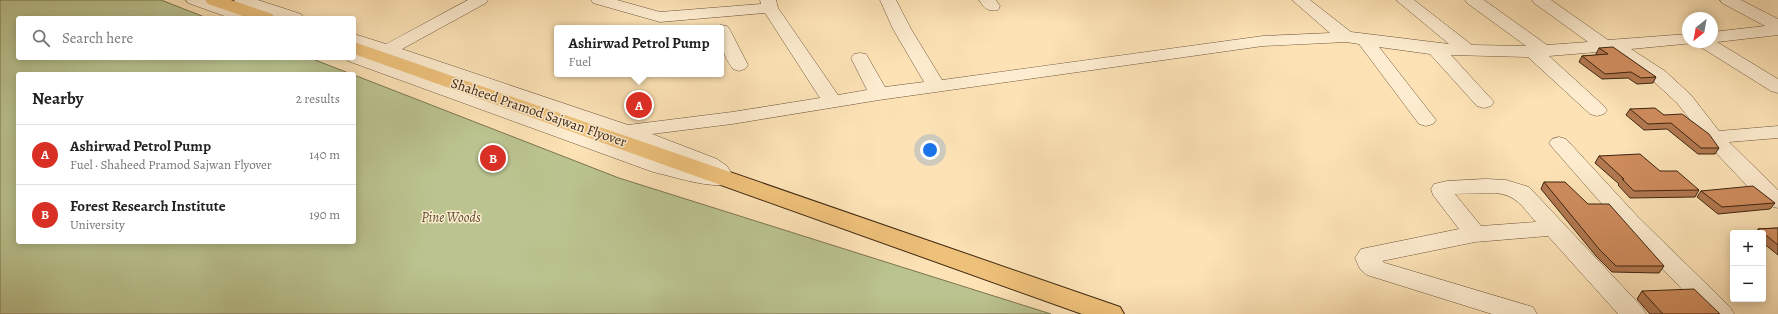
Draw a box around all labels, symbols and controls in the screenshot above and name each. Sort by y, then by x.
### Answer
north arrow [1682,12,1718,48]
search box [16,16,356,60]
popup [554,25,724,77]
icon: search [30,27,52,49]
text: Search here [62,28,133,48]
text: Ashirwad Petrol Pump [569,33,709,53]
text: Fuel [569,53,591,70]
street label: Shaheed Pramod Sajwan Flyover [448,73,630,152]
text: Nearby [32,87,83,110]
text: 2 results [296,90,340,107]
pin: A [626,90,652,120]
text: Ashirwad Petrol Pump [70,136,211,156]
your location [920,140,940,160]
pin: B [480,143,506,173]
text: A [41,146,49,163]
text: 140 m [309,146,340,163]
text: Fuel · Shaheed Pramod Sajwan Flyover [70,156,272,173]
text: Forest Research Institute [70,196,226,216]
text: B [41,206,49,223]
text: 190 m [309,206,340,223]
park label: Pine Woods [421,208,481,227]
text: University [70,216,125,233]
map controls [1730,230,1766,302]
button: + [1730,230,1766,266]
button: − [1730,266,1766,302]

